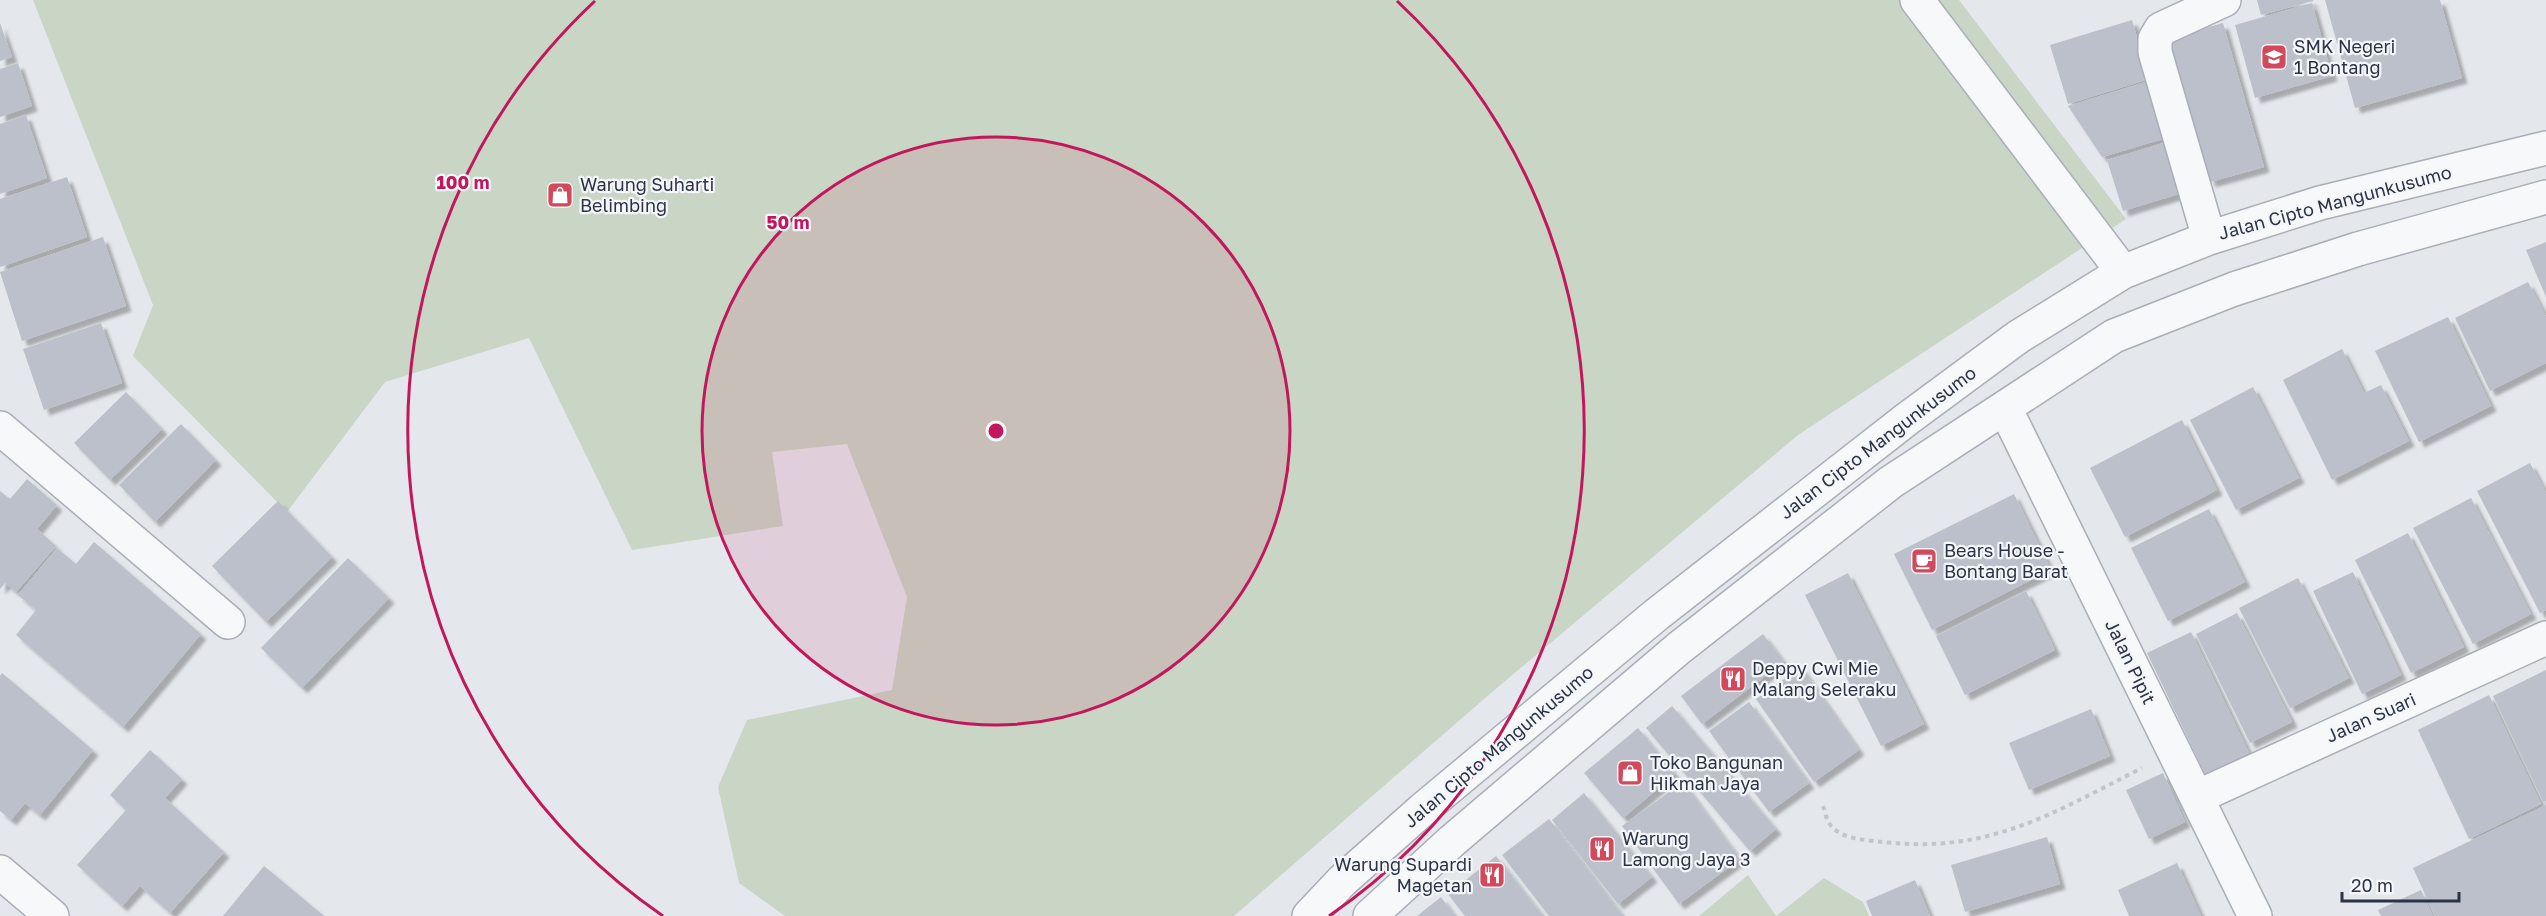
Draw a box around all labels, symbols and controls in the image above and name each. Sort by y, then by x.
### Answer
place label: SMK Negeri 1 Bontang [2294,35,2395,78]
school or university icon: SMK Negeri 1 Bontang [2259,42,2289,72]
street label: Jalan Cipto Mangunkusumo [2216,160,2454,244]
text: 100 m [437,171,489,193]
place label: Warung Suharti Belimbing [580,173,714,216]
shop icon: Warung Suharti Belimbing [545,180,575,210]
text: 50 m [767,211,809,233]
street label: Jalan Cipto Mangunkusumo [1775,361,1980,523]
centre of rings [986,421,1006,441]
place label: Bears House - Bontang Barat [1944,539,2068,582]
cafe icon: Bears House - Bontang Barat [1909,546,1939,576]
street label: Jalan Pipit [2101,616,2161,707]
place label: Deppy Cwi Mie Malang Seleraku [1752,657,1896,700]
street label: Jalan Cipto Mangunkusumo [1399,661,1597,832]
restaurant icon: Deppy Cwi Mie Malang Seleraku [1718,664,1748,694]
street label: Jalan Suari [2322,687,2419,747]
place label: Toko Bangunan Hikmah Jaya [1650,751,1783,794]
shop icon: Toko Bangunan Hikmah Jaya [1615,758,1645,788]
place label: Warung Lamong Jaya 3 [1622,827,1751,870]
restaurant icon: Warung Lamong Jaya 3 [1587,834,1617,864]
place label: Warung Supardi Magetan [1334,853,1472,896]
restaurant icon: Warung Supardi Magetan [1477,860,1507,890]
scale bar [2342,865,2459,903]
text: 20 m [2351,874,2393,896]

